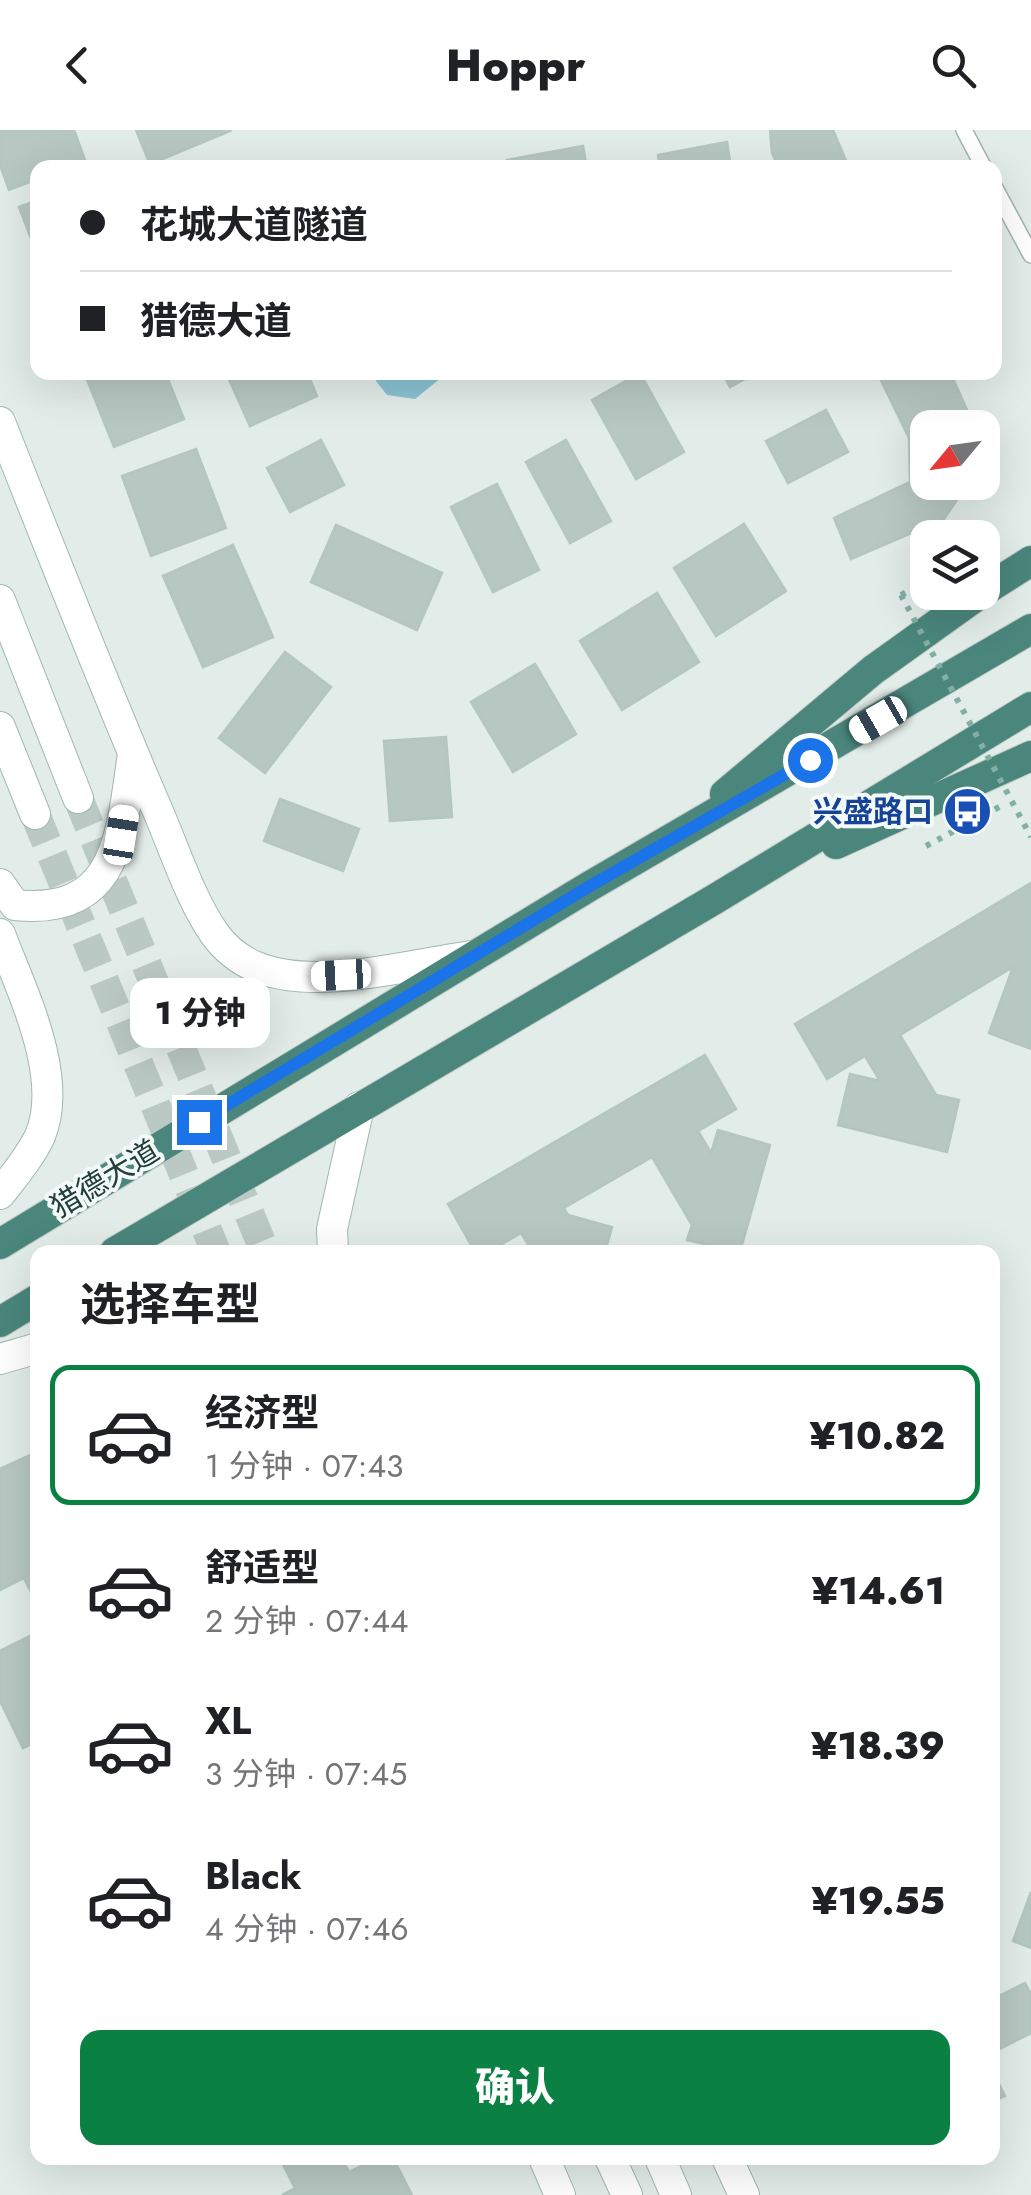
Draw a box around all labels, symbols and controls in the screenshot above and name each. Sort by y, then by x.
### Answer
text: Hoppr [446,33,585,98]
icon: back [50,38,105,93]
icon: search [926,38,981,93]
text: 花城大道隧道 [140,197,368,252]
text: 猎德大道 [140,293,292,348]
north arrow [910,410,1000,500]
map controls [910,410,1000,610]
button: layers [910,520,1000,610]
car [845,692,911,748]
route start [788,738,833,783]
bus stop icon: 兴盛路口 [942,786,994,838]
place label: 兴盛路口 [813,790,933,833]
car [101,803,141,867]
car [310,958,372,992]
callout: 1 分钟 [129,977,269,1047]
text: 1 分钟 [155,990,245,1036]
route end [177,1100,222,1145]
street label: 猎德大道 [42,1129,167,1228]
text: 选择车型 [80,1272,260,1337]
text: 经济型 [205,1385,319,1440]
icon: car [85,1390,175,1480]
text: ¥10.82 [810,1408,945,1463]
text: 1 分钟 · 07:43 [205,1443,404,1489]
text: 舒适型 [205,1540,319,1595]
icon: car [85,1545,175,1635]
text: ¥14.61 [812,1563,945,1618]
text: 2 分钟 · 07:44 [205,1598,409,1644]
text: XL [205,1693,251,1748]
icon: car [85,1700,175,1790]
text: ¥18.39 [811,1718,945,1773]
text: 3 分钟 · 07:45 [205,1751,407,1797]
text: Black [205,1848,302,1903]
icon: car [85,1855,175,1945]
text: ¥19.55 [811,1873,945,1928]
text: 4 分钟 · 07:46 [205,1906,409,1952]
button: 确认 [80,2030,950,2145]

